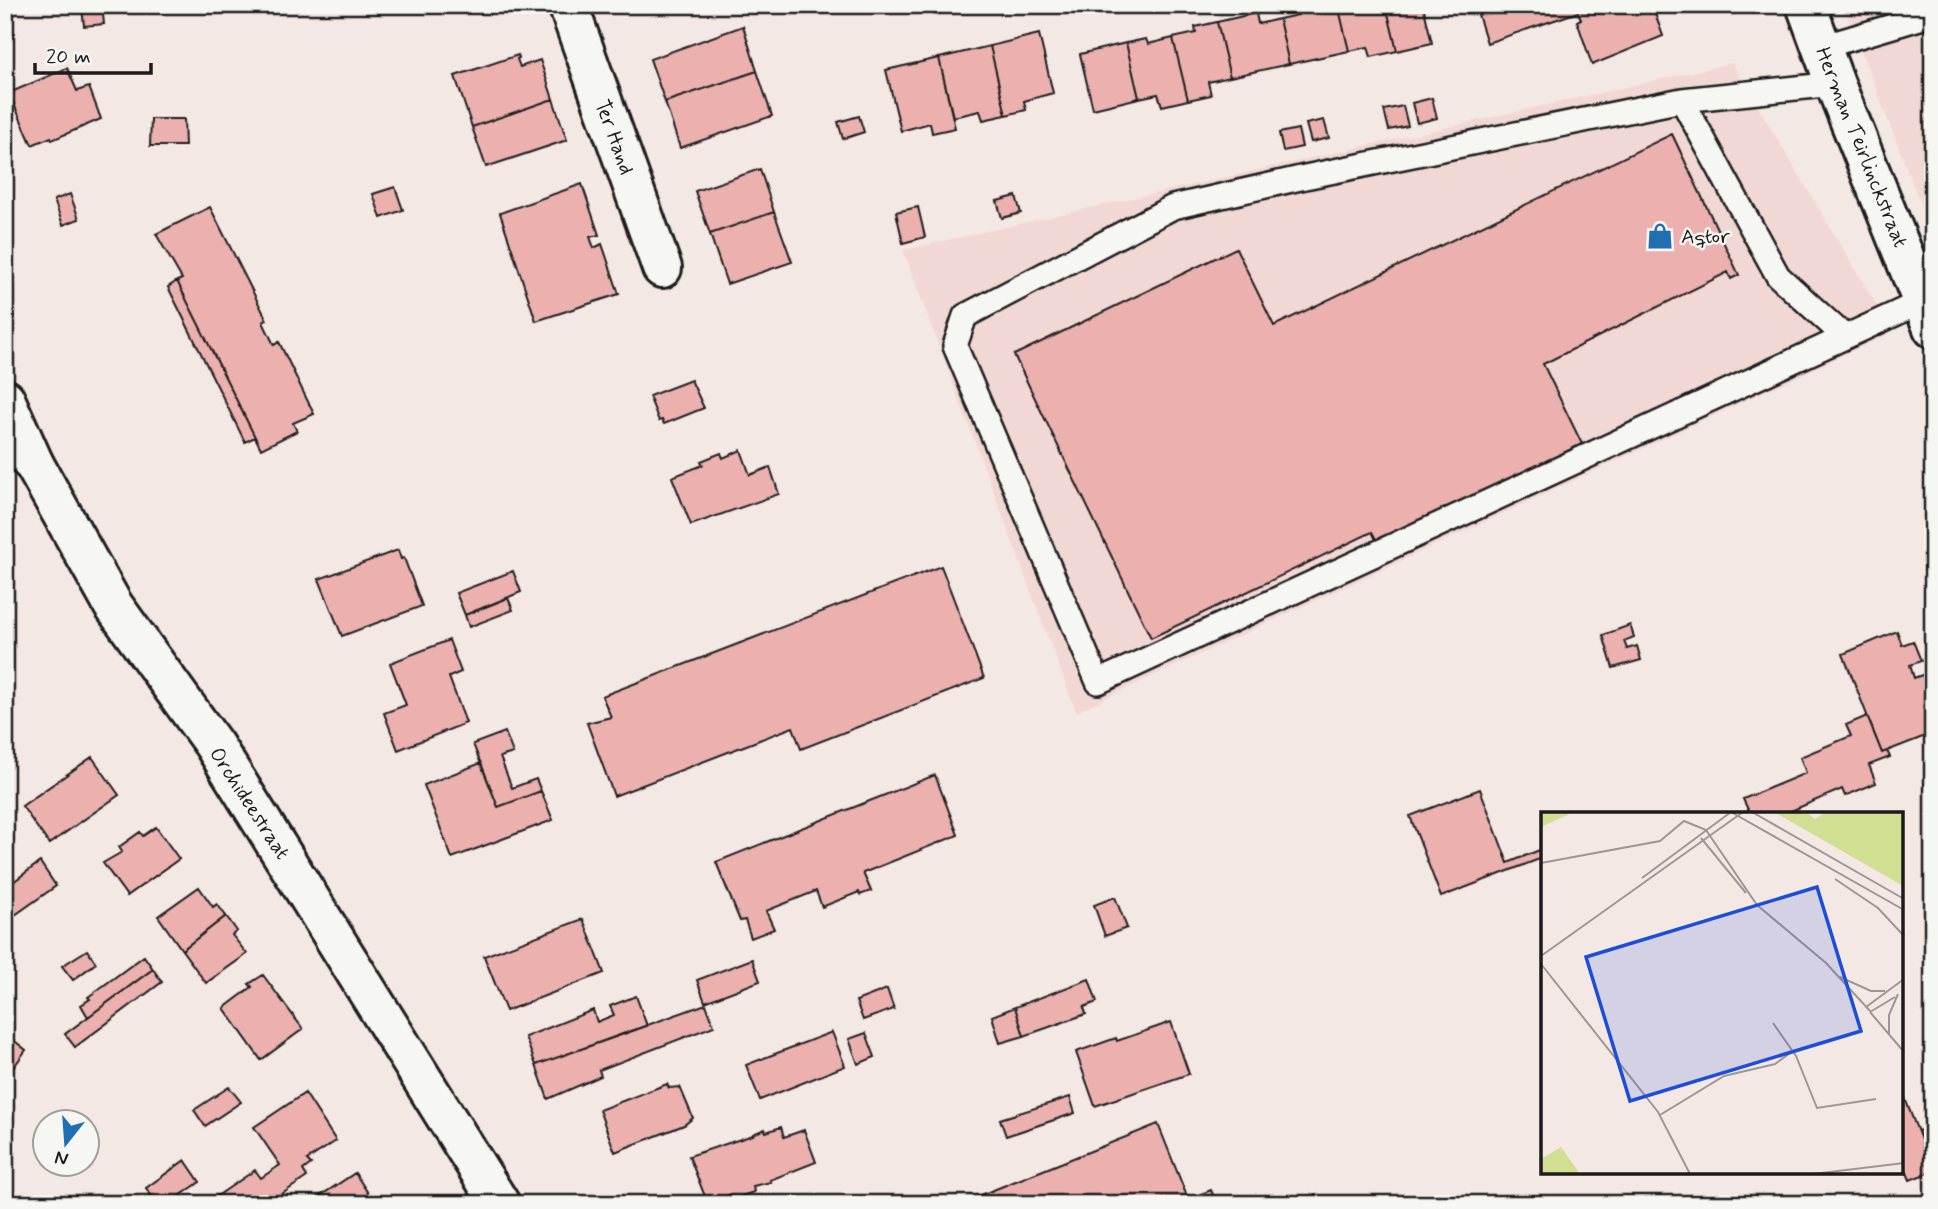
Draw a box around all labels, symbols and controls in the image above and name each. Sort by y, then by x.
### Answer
scale bar [35,32,150,76]
text: 20 m [46,43,91,71]
street label: Herman Teirlinckstraat [1808,43,1914,252]
street label: Ter Hand [588,96,641,179]
shop icon: Aqtor [1645,221,1675,251]
place label: Aqtor [1681,223,1730,251]
street label: Orchideestraat [202,742,296,865]
inset map [1541,812,1903,1174]
north arrow [32,1108,102,1178]
text: N [52,1144,71,1172]

